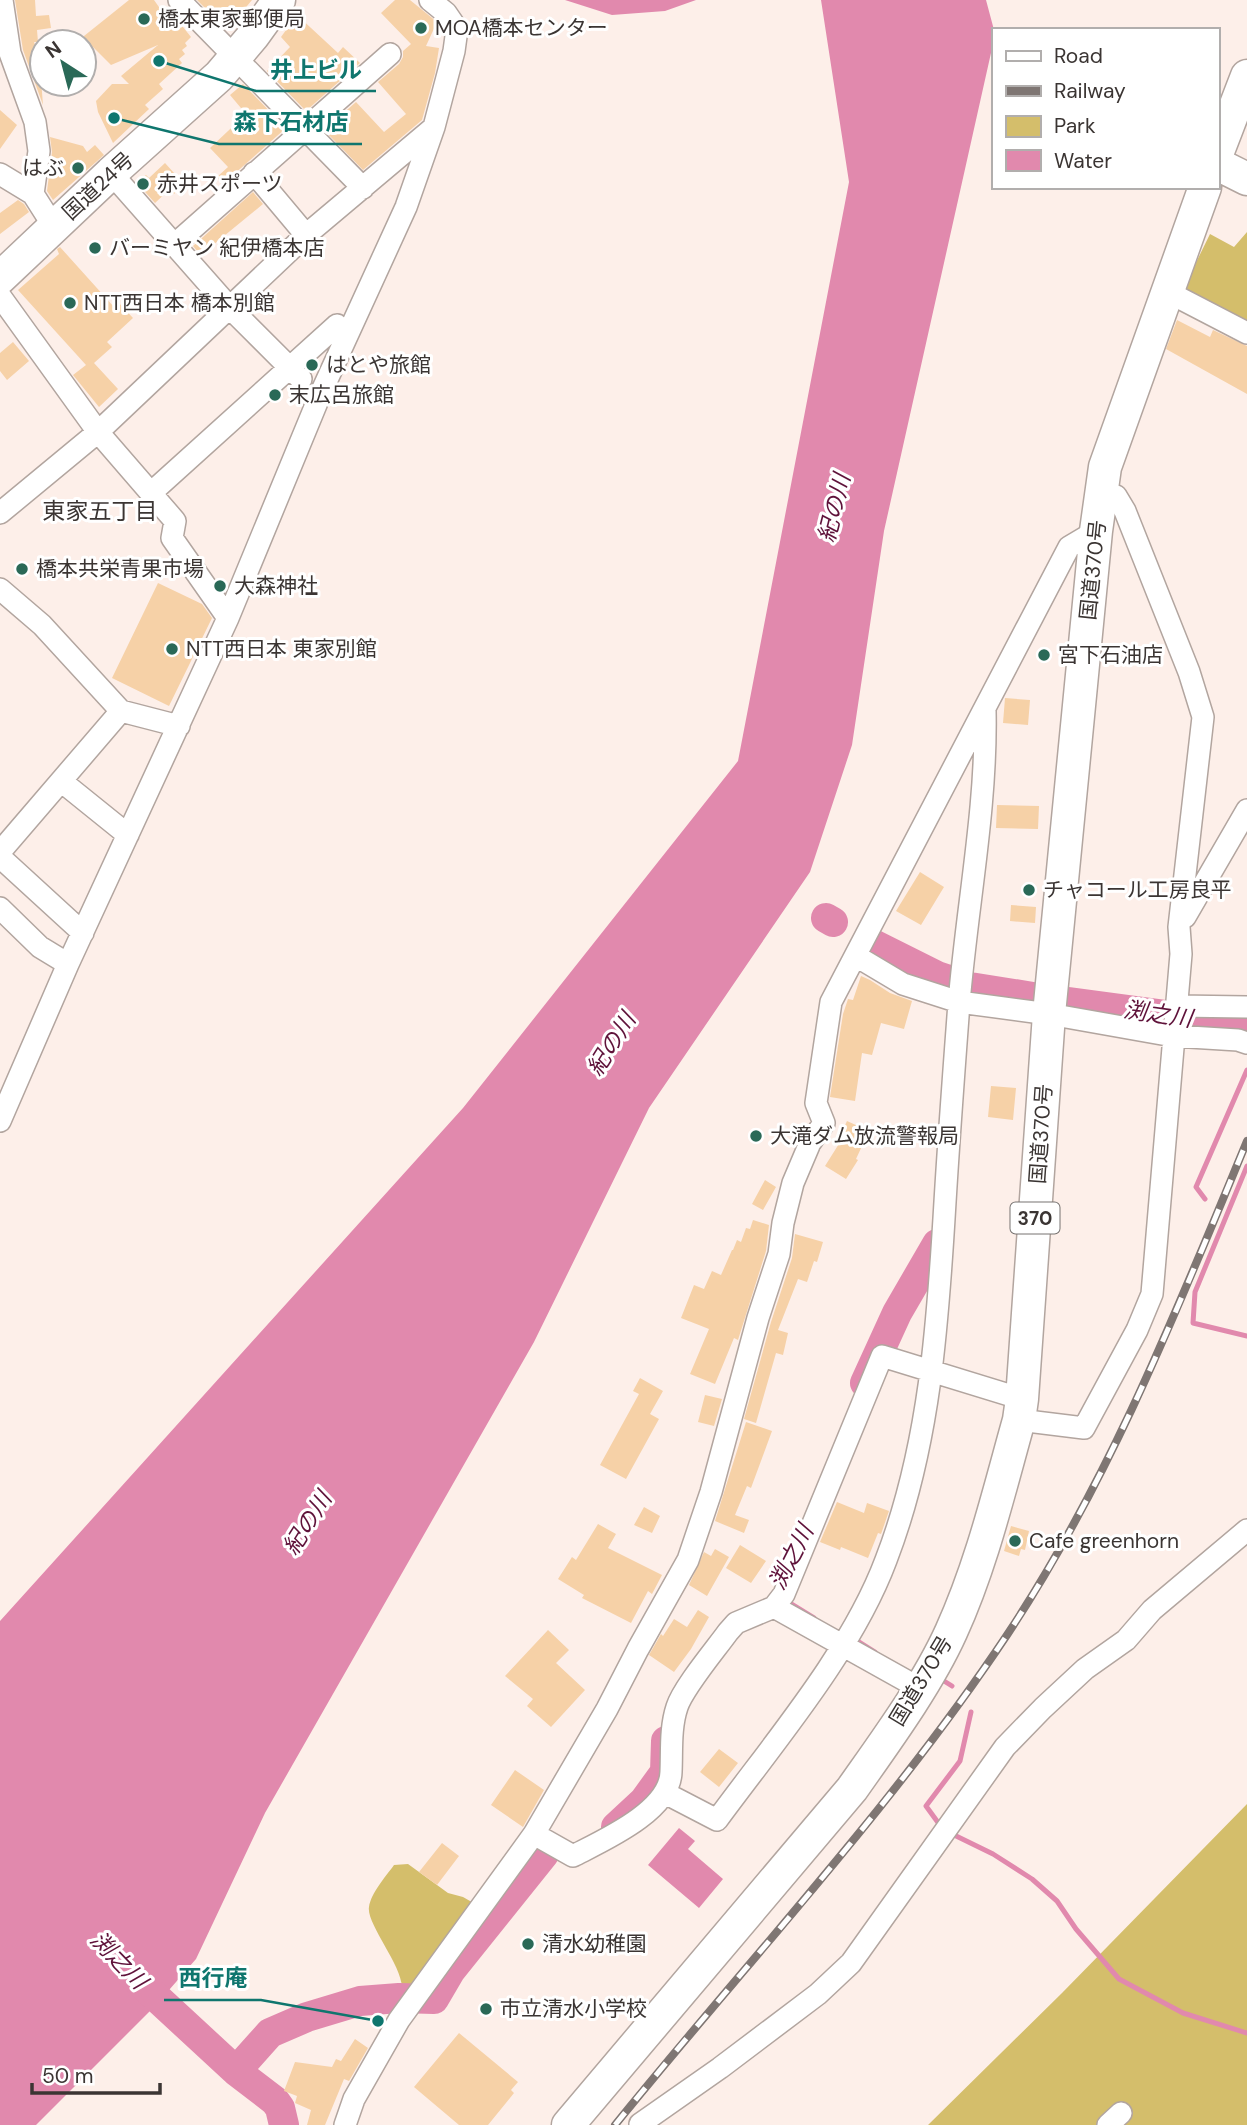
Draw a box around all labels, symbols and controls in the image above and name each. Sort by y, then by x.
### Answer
place label: 橋本東家郵便局 [158,5,305,33]
marker: 橋本東家郵便局 [136,11,152,27]
place label: MOA橋本センター [435,14,608,42]
marker: MOA橋本センター [413,20,429,36]
north arrow [28,28,98,98]
legend [992,28,1219,189]
text: N [40,35,66,64]
text: Road [1054,42,1103,70]
callout: 井上ビル [256,47,376,91]
text: 井上ビル [270,55,362,85]
text: Railway [1054,77,1126,105]
callout: 森下石材店 [219,100,362,144]
text: 森下石材店 [234,107,349,137]
text: Park [1054,112,1096,140]
street label: 国道24号 [56,146,140,226]
text: Water [1054,147,1112,175]
place label: はぶ [22,154,64,182]
marker: はぶ [70,160,86,176]
place label: 赤井スポーツ [157,170,283,198]
marker: 赤井スポーツ [135,176,151,192]
place label: バーミヤン 紀伊橋本店 [109,234,325,262]
marker: バーミヤン 紀伊橋本店 [87,240,103,256]
place label: NTT西日本 橋本別館 [84,289,275,317]
marker: NTT西日本 橋本別館 [62,295,78,311]
place label: はとや旅館 [326,351,431,379]
marker: はとや旅館 [304,357,320,373]
place label: 末広呂旅館 [289,381,394,409]
marker: 末広呂旅館 [267,387,283,403]
water label: 紀の川 [811,468,858,545]
district label: 東家五丁目 [43,496,158,526]
street label: 国道370号 [1074,519,1112,621]
place label: 橋本共栄青果市場 [36,555,204,583]
marker: 橋本共栄青果市場 [14,561,30,577]
place label: 大森神社 [234,572,318,600]
marker: 大森神社 [212,578,228,594]
place label: NTT西日本 東家別館 [186,635,377,663]
marker: NTT西日本 東家別館 [164,641,180,657]
place label: 宮下石油店 [1058,641,1163,669]
marker: 宮下石油店 [1036,647,1052,663]
place label: チャコール工房良平 [1043,876,1232,904]
marker: チャコール工房良平 [1021,882,1037,898]
water label: 渕之川 [1122,994,1197,1034]
water label: 紀の川 [580,1004,644,1081]
street label: 国道370号 [1024,1083,1058,1185]
place label: 大滝ダム放流警報局 [770,1122,959,1150]
marker: 大滝ダム放流警報局 [748,1128,764,1144]
road number: 370 [1010,1202,1060,1234]
water label: 紀の川 [276,1483,340,1560]
water label: 渕之川 [762,1517,821,1595]
place label: Cafe greenhorn [1029,1527,1179,1555]
marker: Cafe greenhorn [1007,1533,1023,1549]
street label: 国道370号 [883,1631,959,1731]
water label: 渕之川 [84,1925,156,1997]
place label: 清水幼稚園 [542,1930,647,1958]
marker: 清水幼稚園 [520,1936,536,1952]
callout: 西行庵 [164,1956,261,2000]
text: 西行庵 [179,1963,248,1993]
place label: 市立清水小学校 [500,1995,647,2023]
marker: 市立清水小学校 [478,2001,494,2017]
scale bar [32,2052,159,2096]
text: 50 m [42,2062,93,2090]

